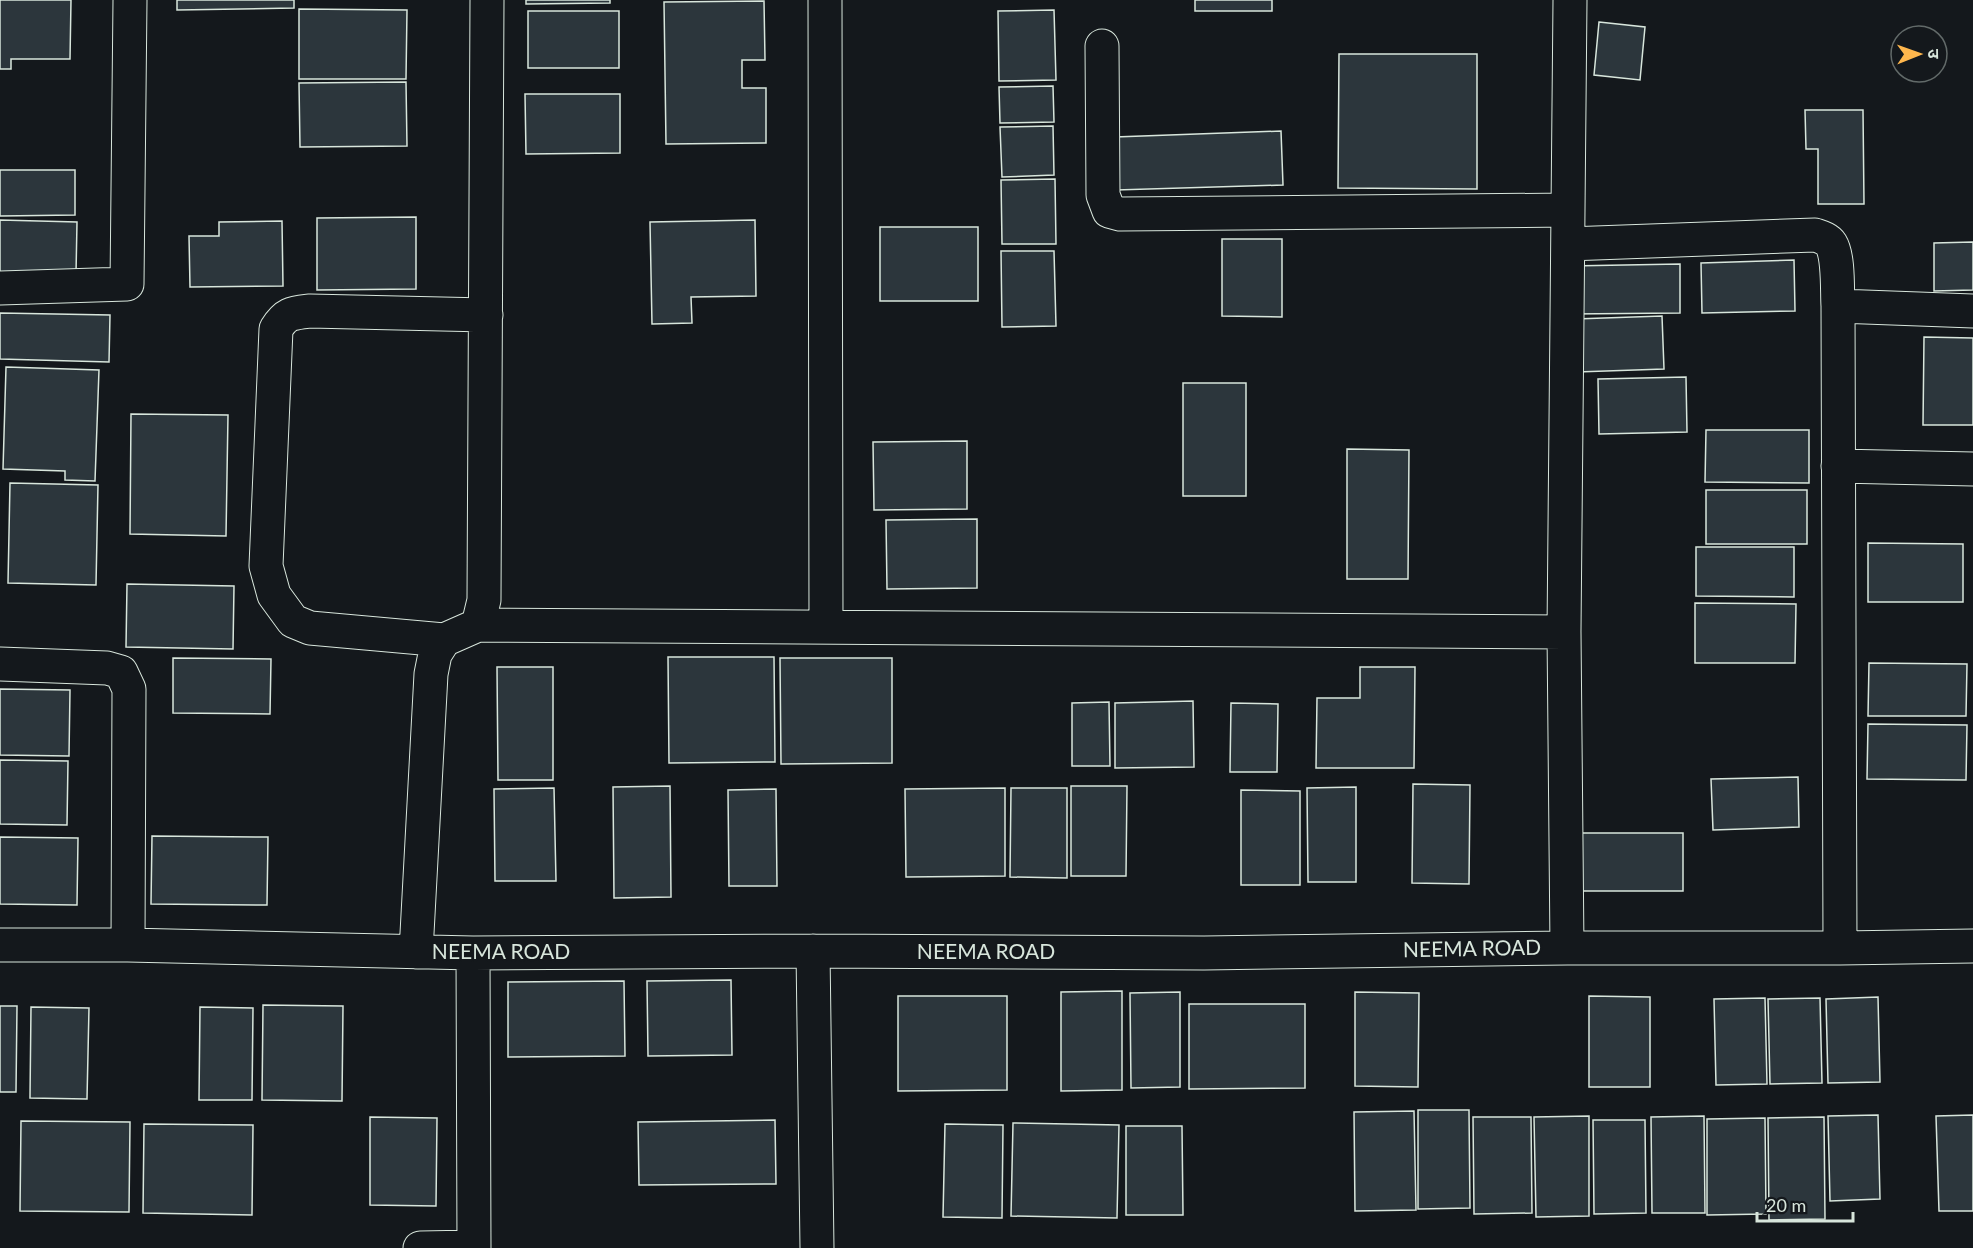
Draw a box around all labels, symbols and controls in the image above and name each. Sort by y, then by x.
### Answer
north arrow [1889,24,1949,84]
text: उ [1925,49,1944,59]
street label: NEEMA ROAD [1403,934,1541,961]
street label: NEEMA ROAD [432,938,570,963]
street label: NEEMA ROAD [917,938,1055,963]
scale bar [1757,1185,1853,1223]
text: 20 m [1766,1194,1806,1216]

